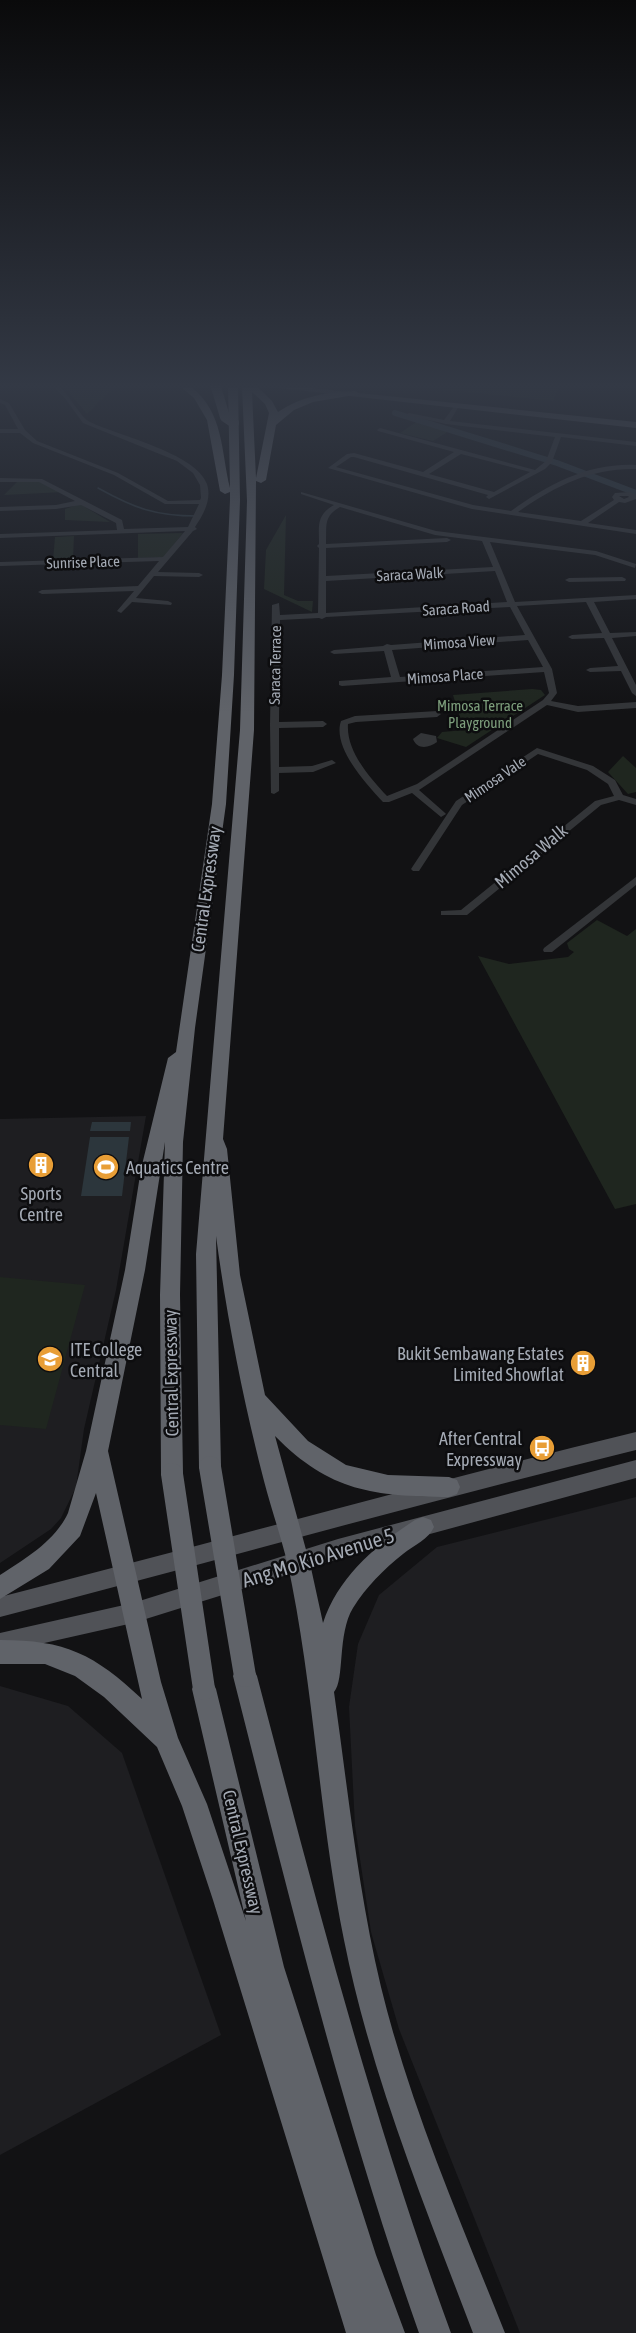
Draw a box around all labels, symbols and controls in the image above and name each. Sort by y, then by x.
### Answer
street label: Sunrise Place [46,552,120,572]
street label: Saraca Walk [376,564,444,584]
street label: Saraca Road [422,597,490,619]
street label: Saraca Terrace [266,625,284,705]
street label: Mimosa View [422,631,496,653]
street label: Mimosa Place [406,665,484,687]
park label: Mimosa Terrace Playground [437,697,523,731]
street label: Mimosa Vale [461,752,529,806]
street label: Mimosa Walk [490,820,572,892]
street label: Central Expressway [187,825,225,953]
building icon: Sports Centre [26,1150,56,1180]
sports icon: Aquatics Centre [91,1152,121,1182]
place label: Aquatics Centre [126,1157,229,1178]
place label: Sports Centre [19,1183,63,1225]
street label: Central Expressway [159,1309,183,1437]
place label: ITE College Central [70,1339,142,1381]
place label: Bukit Sembawang Estates Limited Showflat [397,1343,564,1385]
school or university icon: ITE College Central [35,1344,65,1374]
building icon: Bukit Sembawang Estates Limited Showflat [568,1348,598,1378]
place label: After Central Expressway [439,1428,522,1470]
bus stop icon: After Central Expressway [527,1433,557,1463]
street label: Ang Mo Kio Avenue 5 [239,1522,397,1592]
street label: Central Expressway [219,1788,267,1916]

